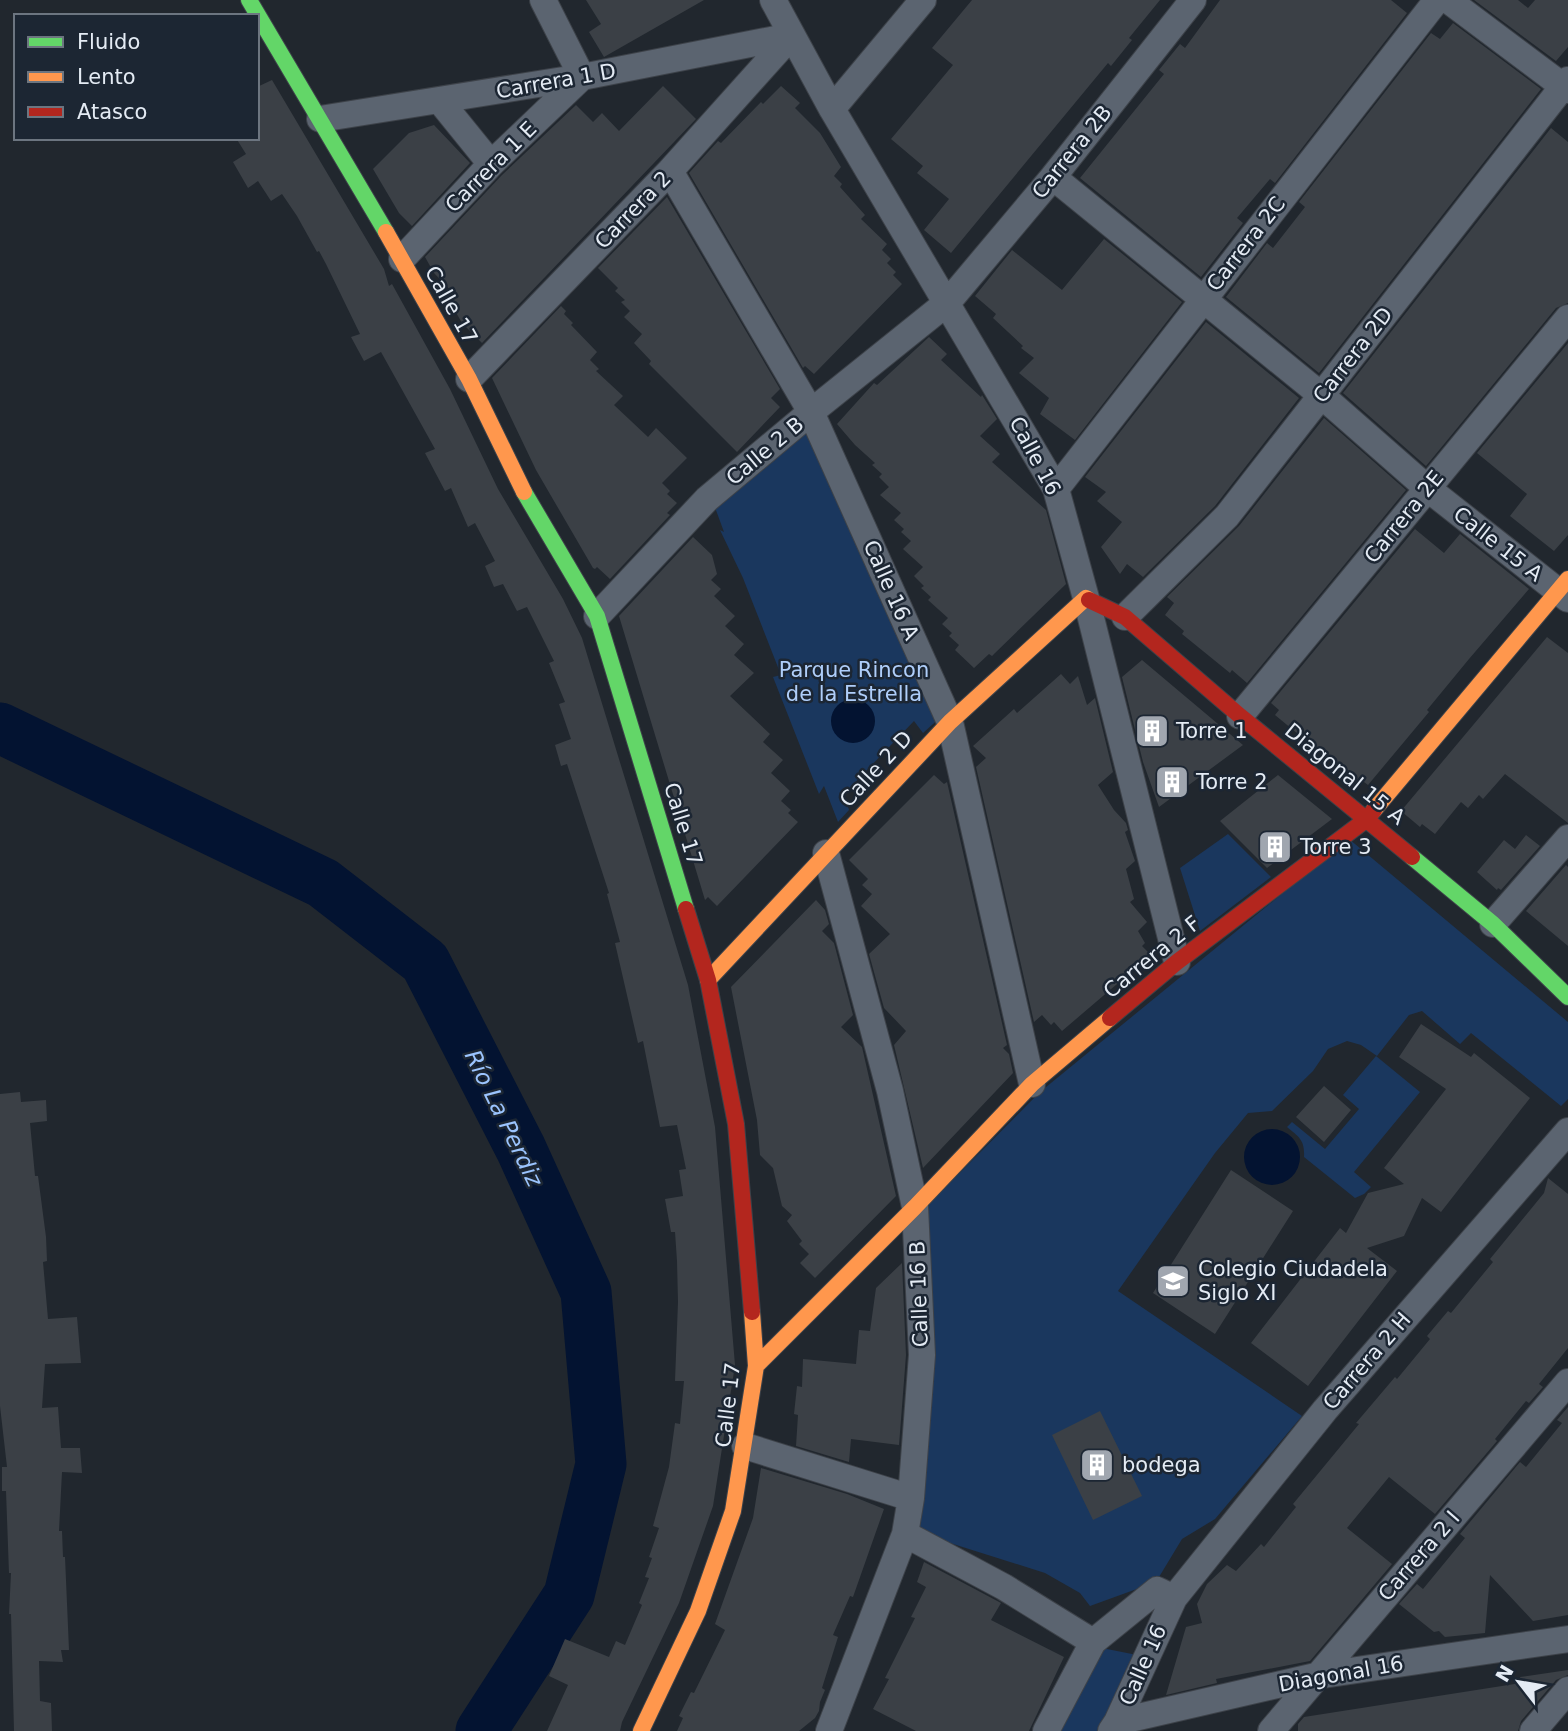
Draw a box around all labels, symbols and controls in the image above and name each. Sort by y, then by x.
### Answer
legend [14,14,259,140]
text: Fluido [77,30,140,54]
street label: Carrera 1 D [494,59,618,103]
text: Lento [77,65,136,89]
text: Atasco [77,100,147,124]
street label: Carrera 2B [1027,101,1117,203]
street label: Carrera 1 E [441,117,541,217]
street label: Carrera 2 [590,166,676,254]
street label: Carrera 2C [1202,192,1290,296]
street label: Calle 17 [420,262,482,348]
street label: Carrera 2D [1308,302,1398,408]
street label: Calle 2 B [722,412,808,490]
street label: Calle 16 [1004,413,1066,499]
street label: Carrera 2E [1360,466,1448,568]
street label: Calle 15 A [1449,502,1548,587]
street label: Calle 16 A [858,536,924,644]
park label: Parque Rincon de la Estrella [779,658,929,706]
building icon: Torre 1 [1133,712,1171,750]
street label: Diagonal 15 A [1280,718,1410,830]
place label: Torre 1 [1175,719,1248,743]
street label: Calle 2 D [835,726,917,812]
building icon: Torre 2 [1153,763,1191,801]
place label: Torre 2 [1195,770,1268,794]
street label: Calle 17 [659,780,707,868]
building icon: Torre 3 [1256,828,1294,866]
place label: Torre 3 [1299,835,1372,859]
street label: Carrera 2 F [1099,911,1205,1003]
water label: Río La Perdiz [460,1046,549,1191]
street label: Calle 16 B [905,1240,933,1348]
place label: Colegio Ciudadela Siglo XI [1198,1257,1388,1305]
school or university icon: Colegio Ciudadela Siglo XI [1154,1262,1192,1300]
street label: Carrera 2 H [1318,1308,1416,1414]
street label: Calle 17 [711,1361,745,1449]
building icon: bodega [1078,1446,1116,1484]
place label: bodega [1122,1453,1201,1477]
street label: Carrera 2 I [1373,1506,1465,1606]
street label: Calle 16 [1115,1621,1171,1709]
north arrow [1484,1647,1554,1717]
street label: Diagonal 16 [1277,1651,1405,1697]
text: N [1491,1661,1518,1686]

